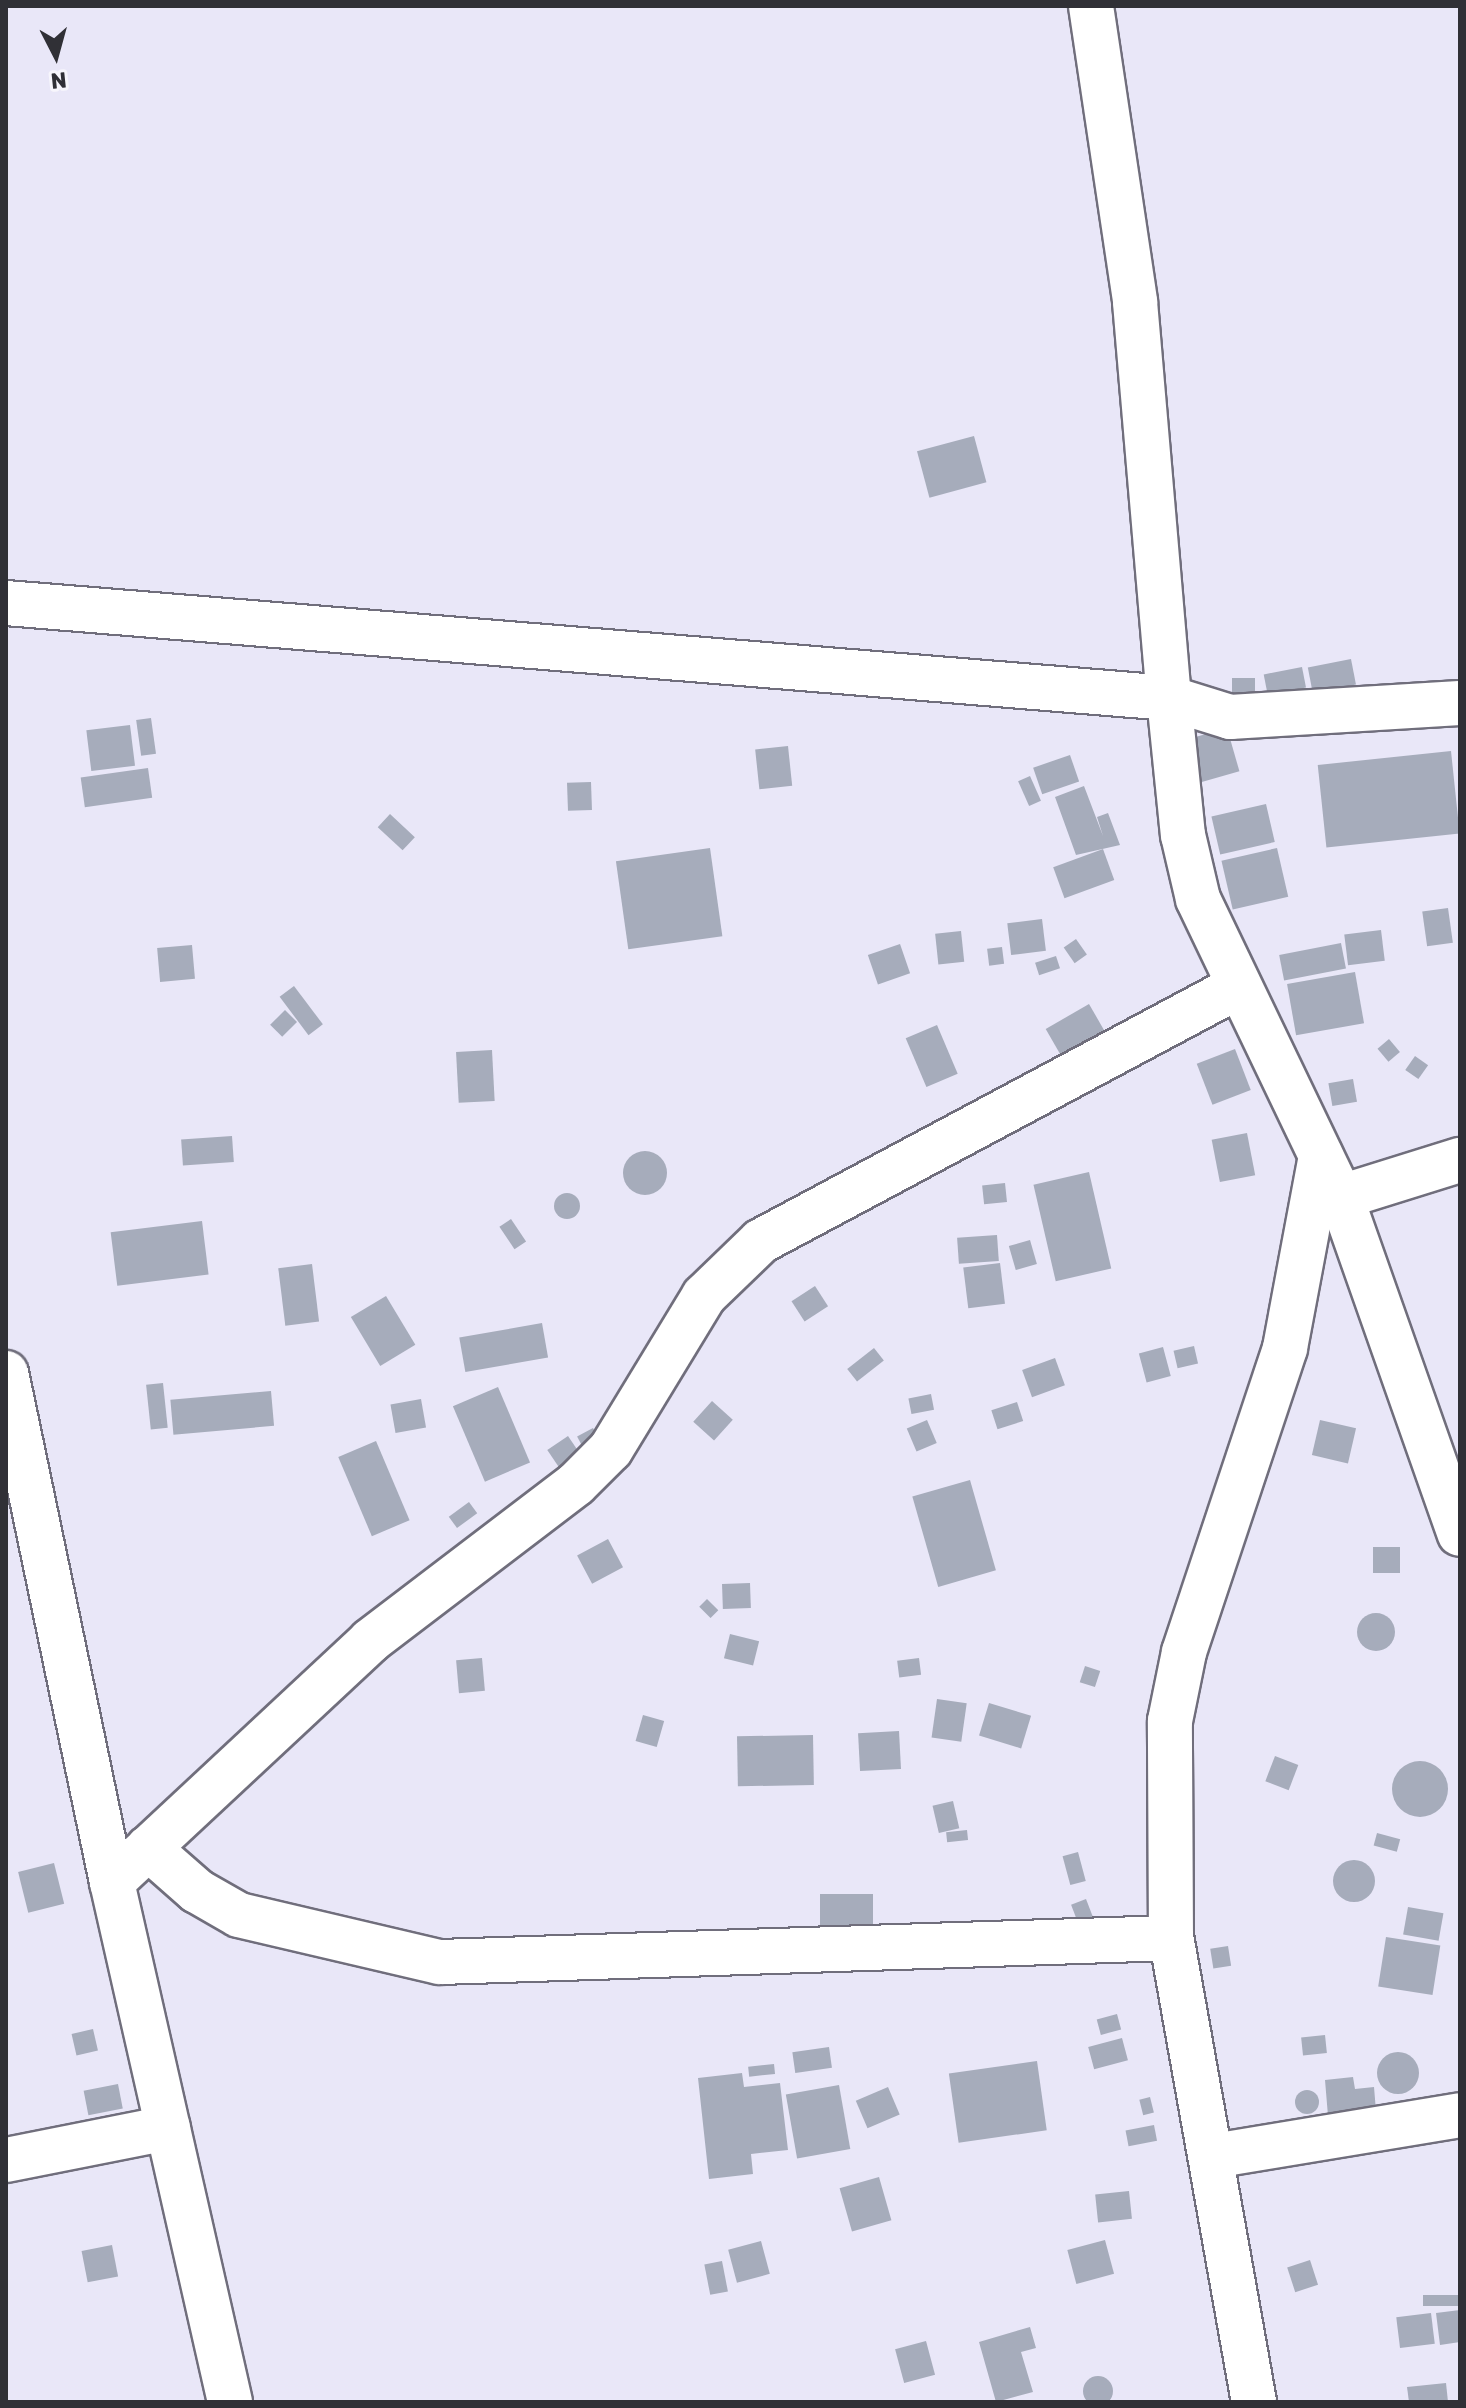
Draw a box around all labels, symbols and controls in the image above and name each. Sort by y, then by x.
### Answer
north arrow [16,16,96,96]
text: N [49,66,68,95]

